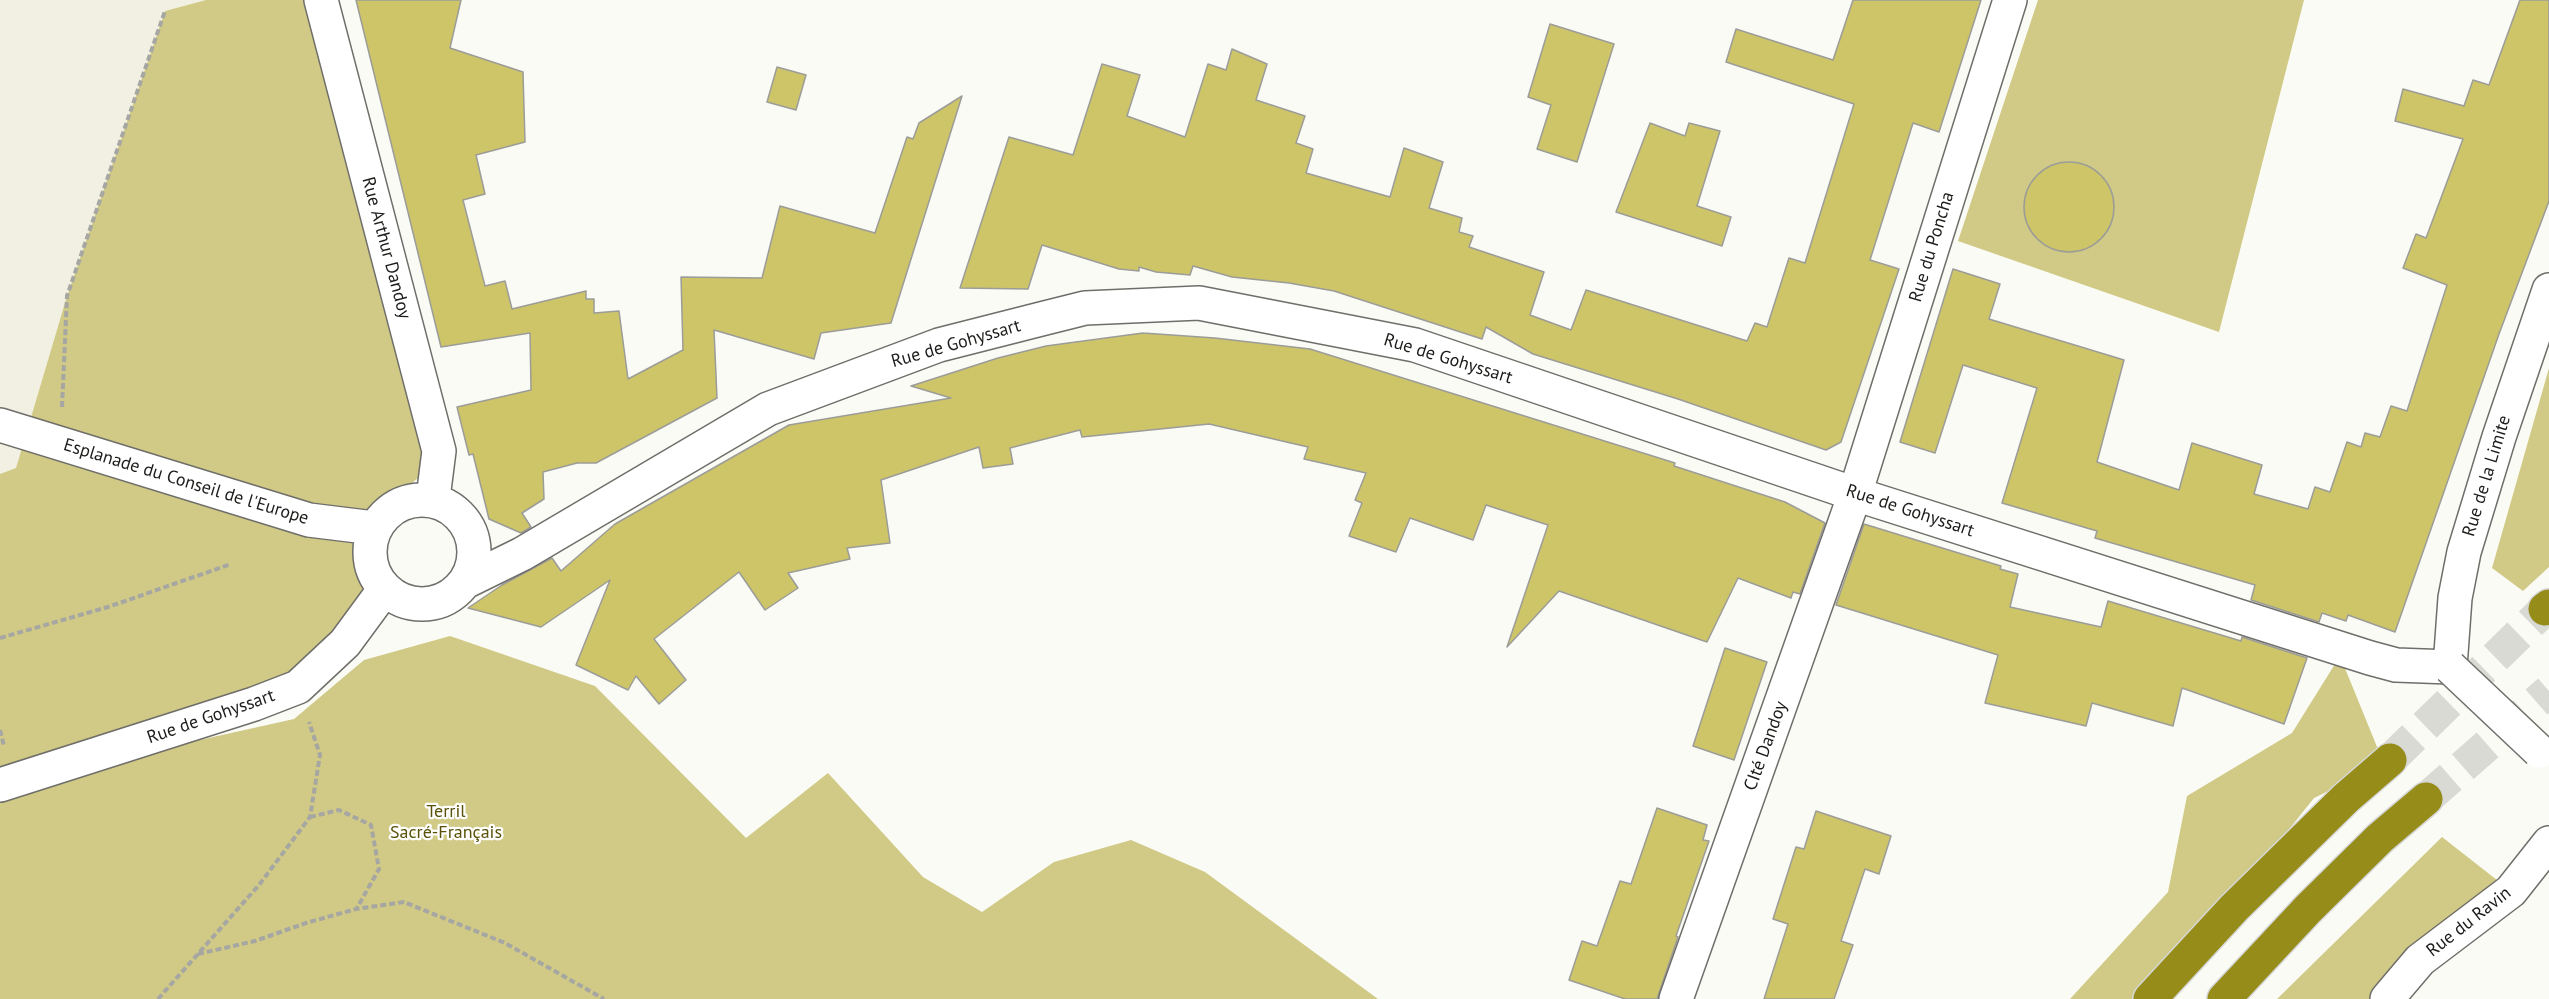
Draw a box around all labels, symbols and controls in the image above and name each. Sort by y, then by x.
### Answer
street label: Rue Arthur Dandoy [357,175,415,321]
street label: Rue du Poncha [1905,189,1959,305]
street label: Rue de Gohyssart [889,315,1023,373]
street label: Rue de Gohyssart [1381,329,1515,389]
street label: Rue de la Limite [2458,413,2516,539]
street label: Esplanade du Conseil de l'Europe [61,434,311,530]
street label: Rue de Gohyssart [1843,480,1977,542]
street label: Rue de Gohyssart [144,685,278,749]
street label: CIté Dandoy [1740,698,1792,794]
park label: Terril Sacré-Français [390,801,502,844]
street label: Rue du Ravin [2422,882,2516,962]

